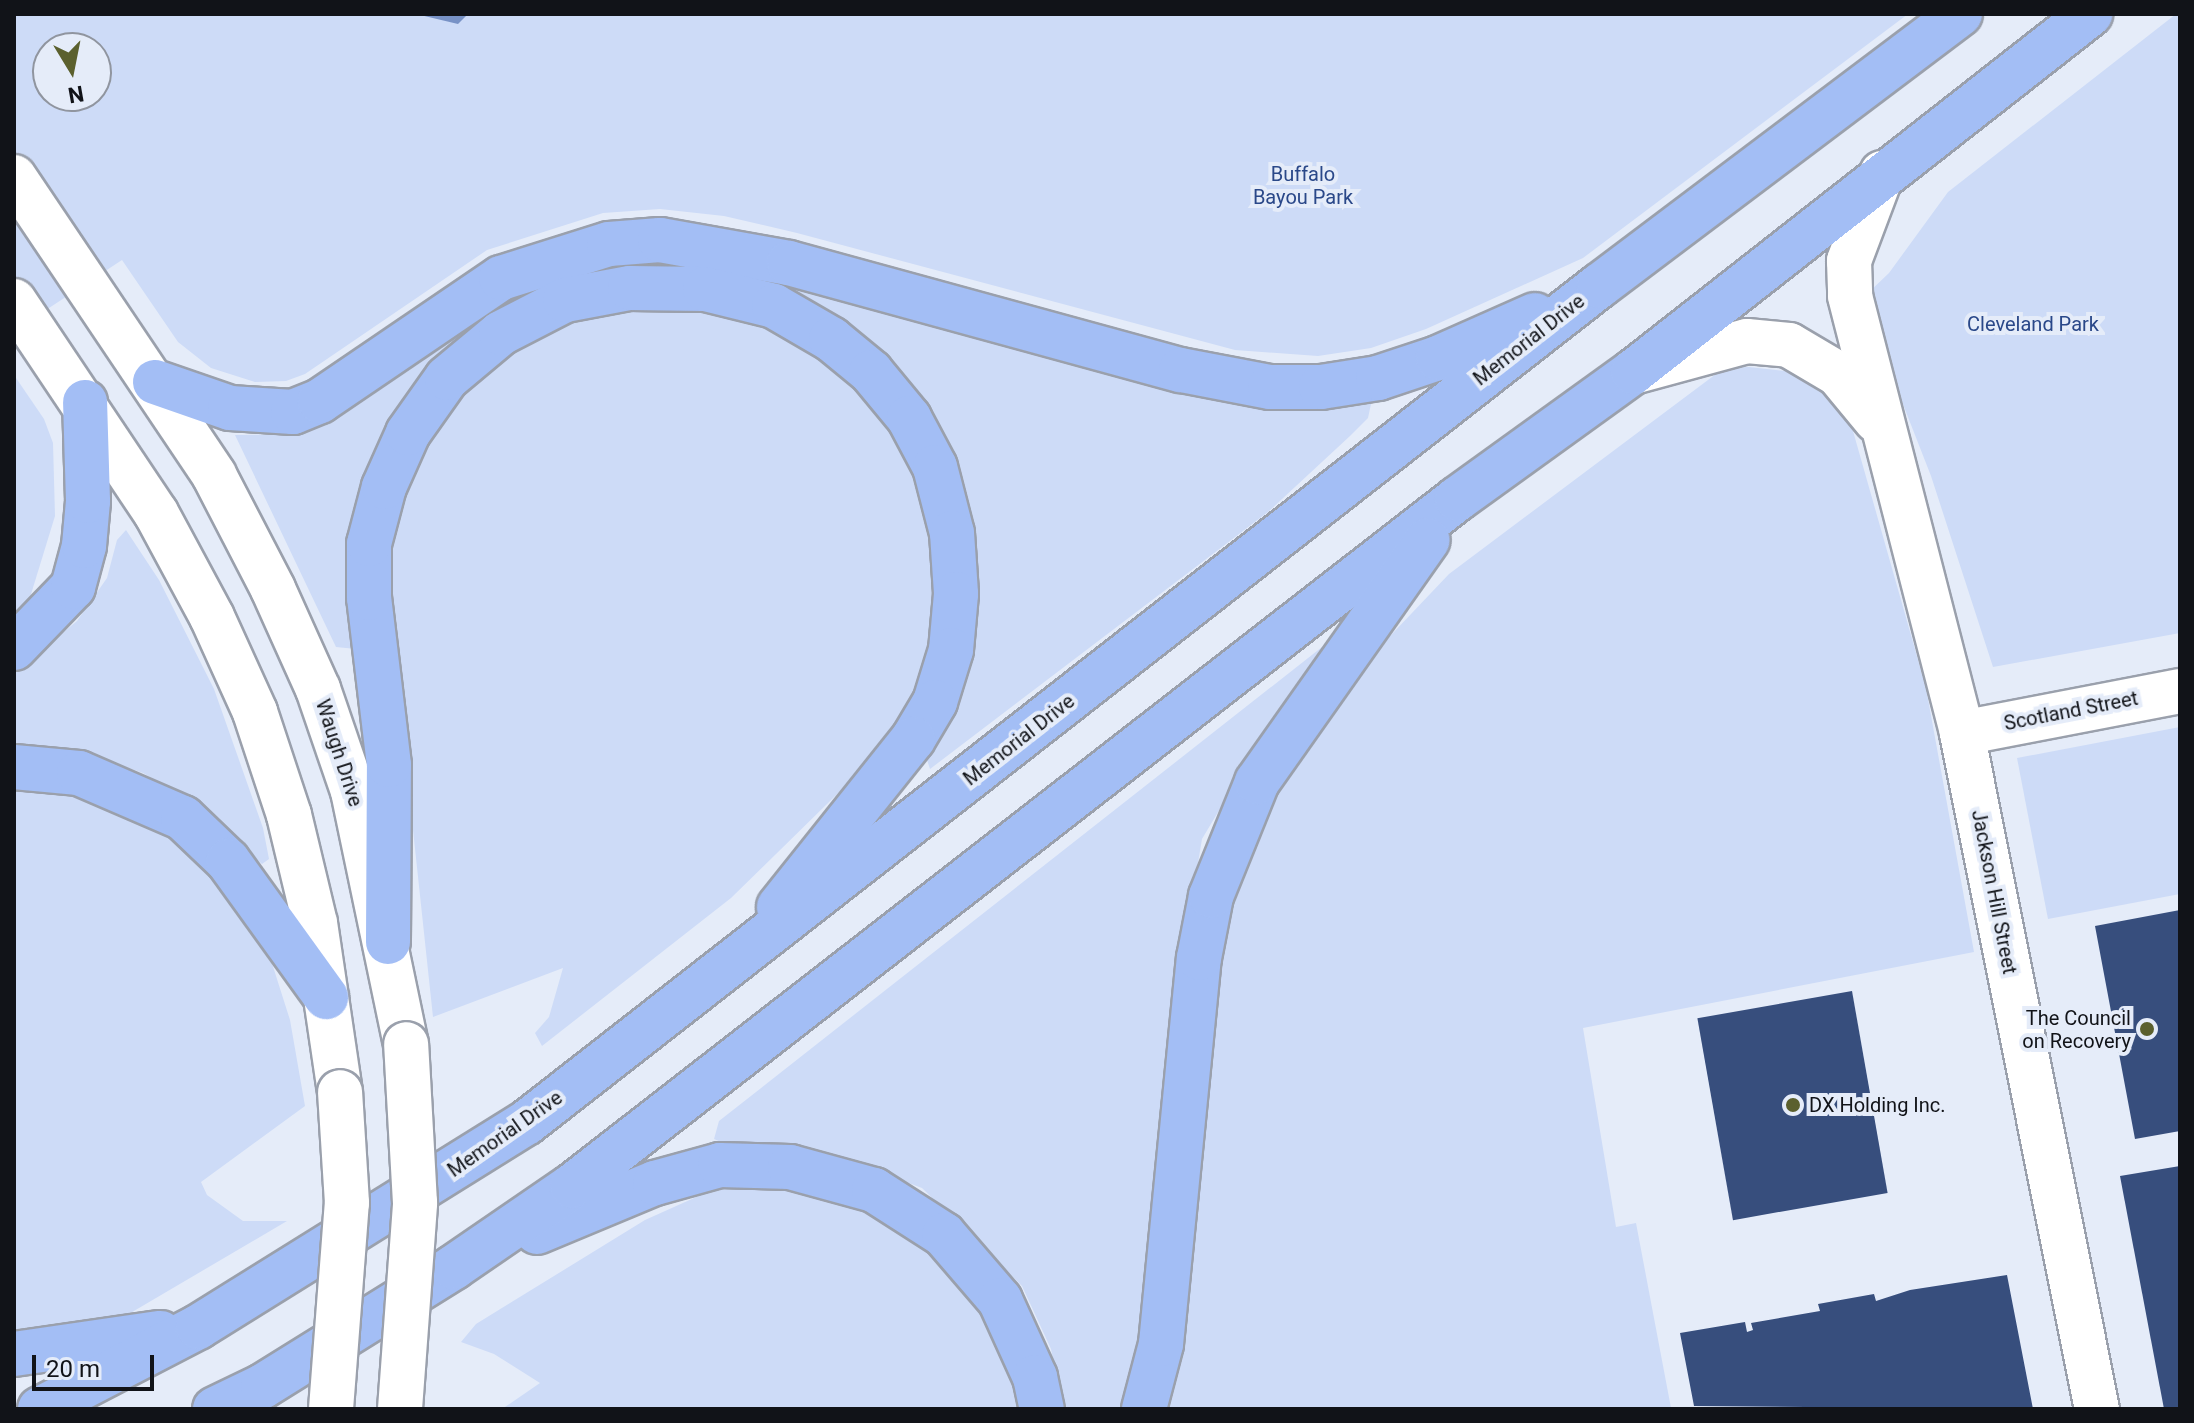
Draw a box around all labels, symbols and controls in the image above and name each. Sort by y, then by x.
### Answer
north arrow [32,32,112,112]
text: N [66,80,86,108]
park label: Buffalo Bayou Park [1253,162,1353,209]
street label: Memorial Drive [1469,289,1589,391]
park label: Cleveland Park [1967,312,2099,336]
street label: Scotland Street [2002,686,2140,736]
street label: Memorial Drive [959,689,1079,791]
street label: Waugh Drive [310,696,368,810]
street label: Jackson Hill Street [1966,808,2022,976]
place label: The Council on Recovery [2022,1006,2131,1053]
marker: The Council on Recovery [2138,1020,2156,1038]
street label: Memorial Drive [443,1086,567,1182]
place label: DX Holding Inc. [1809,1093,1946,1117]
marker: DX Holding Inc. [1784,1096,1802,1114]
scale bar [36,1339,158,1389]
text: 20 m [46,1355,100,1383]

